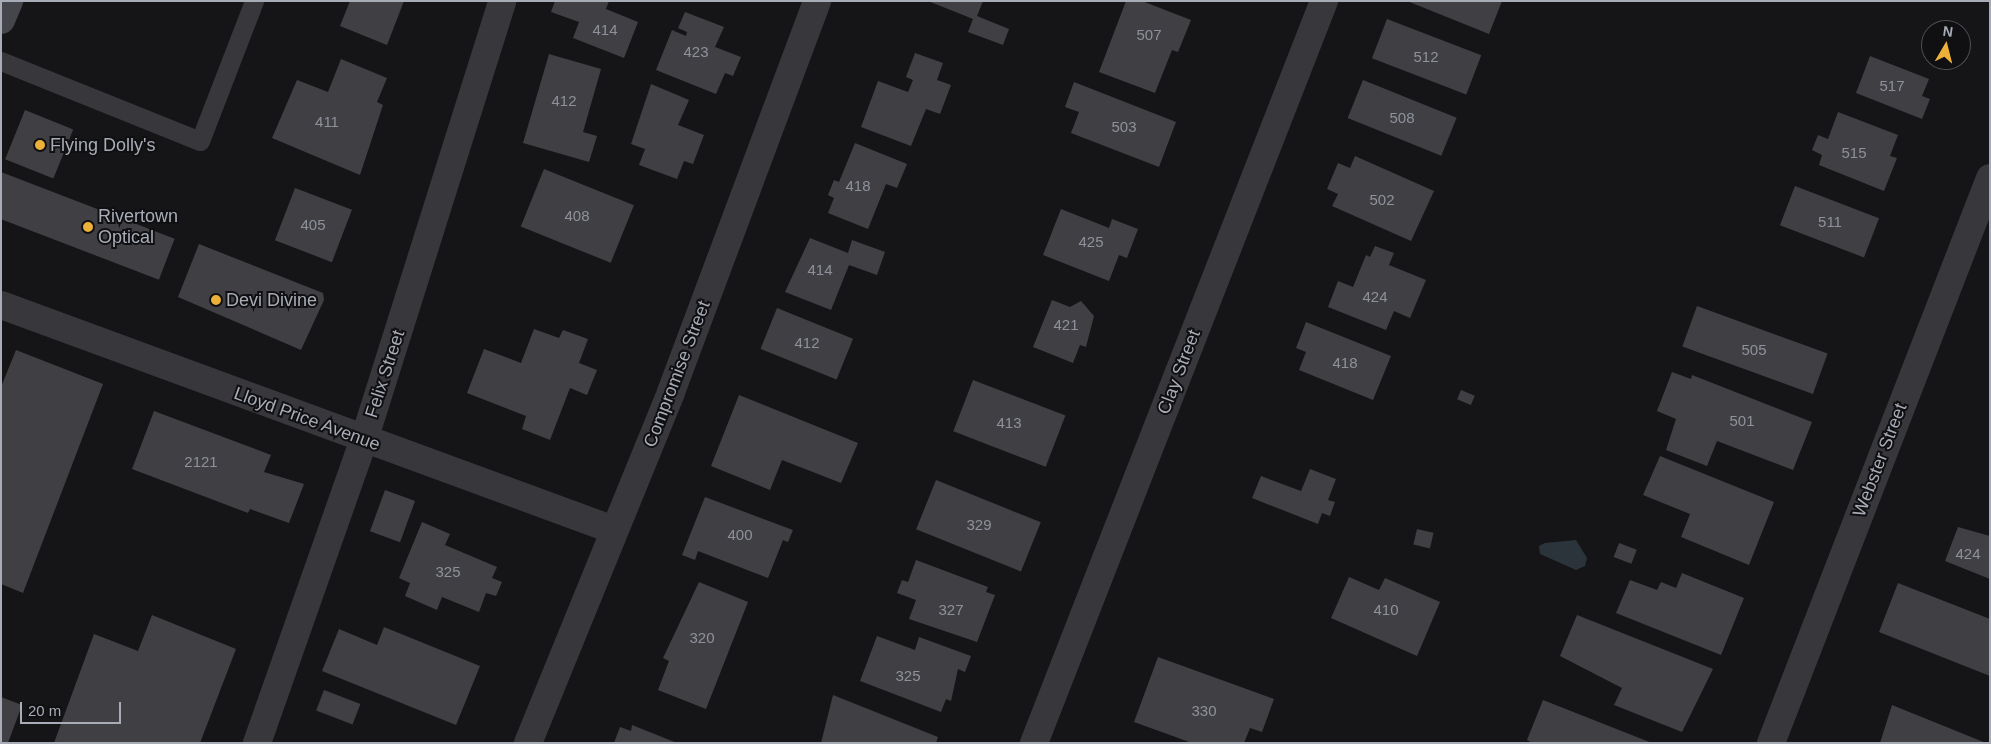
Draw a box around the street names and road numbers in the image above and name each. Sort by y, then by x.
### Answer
street label: Compromise Street [639,298,715,450]
street label: Felix Street [361,327,409,421]
street label: Clay Street [1153,327,1205,417]
street label: Lloyd Price Avenue [231,382,383,456]
street label: Webster Street [1848,400,1912,520]

